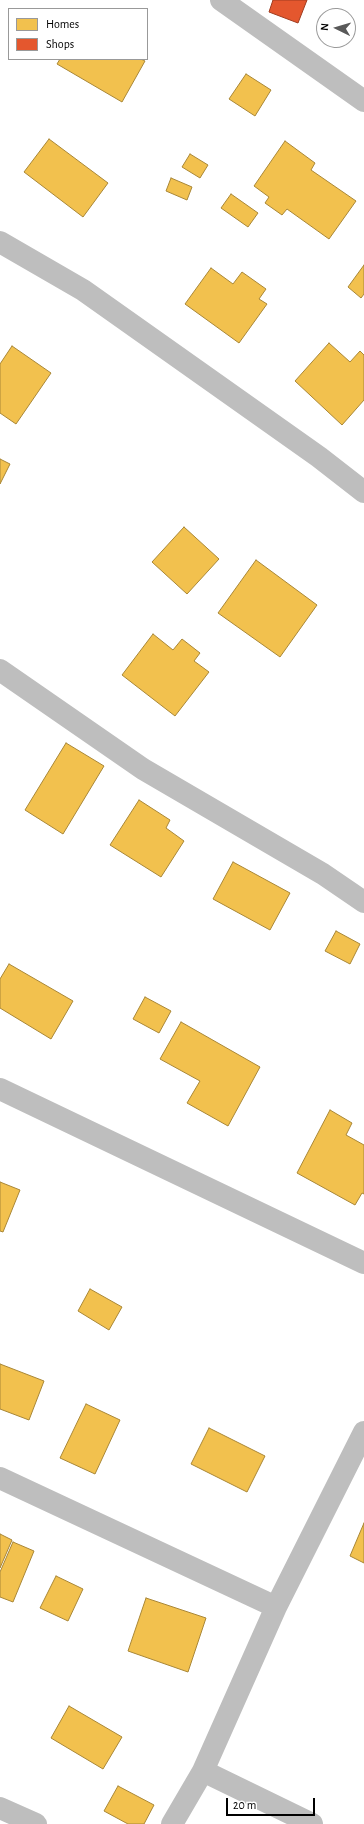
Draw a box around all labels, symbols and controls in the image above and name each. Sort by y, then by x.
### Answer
legend [8,8,148,60]
north arrow [316,8,356,48]
text: Homes [46,18,79,30]
text: N [319,23,330,31]
text: Shops [46,38,74,50]
scale bar [228,1790,317,1816]
text: 20 m [233,1799,256,1811]

